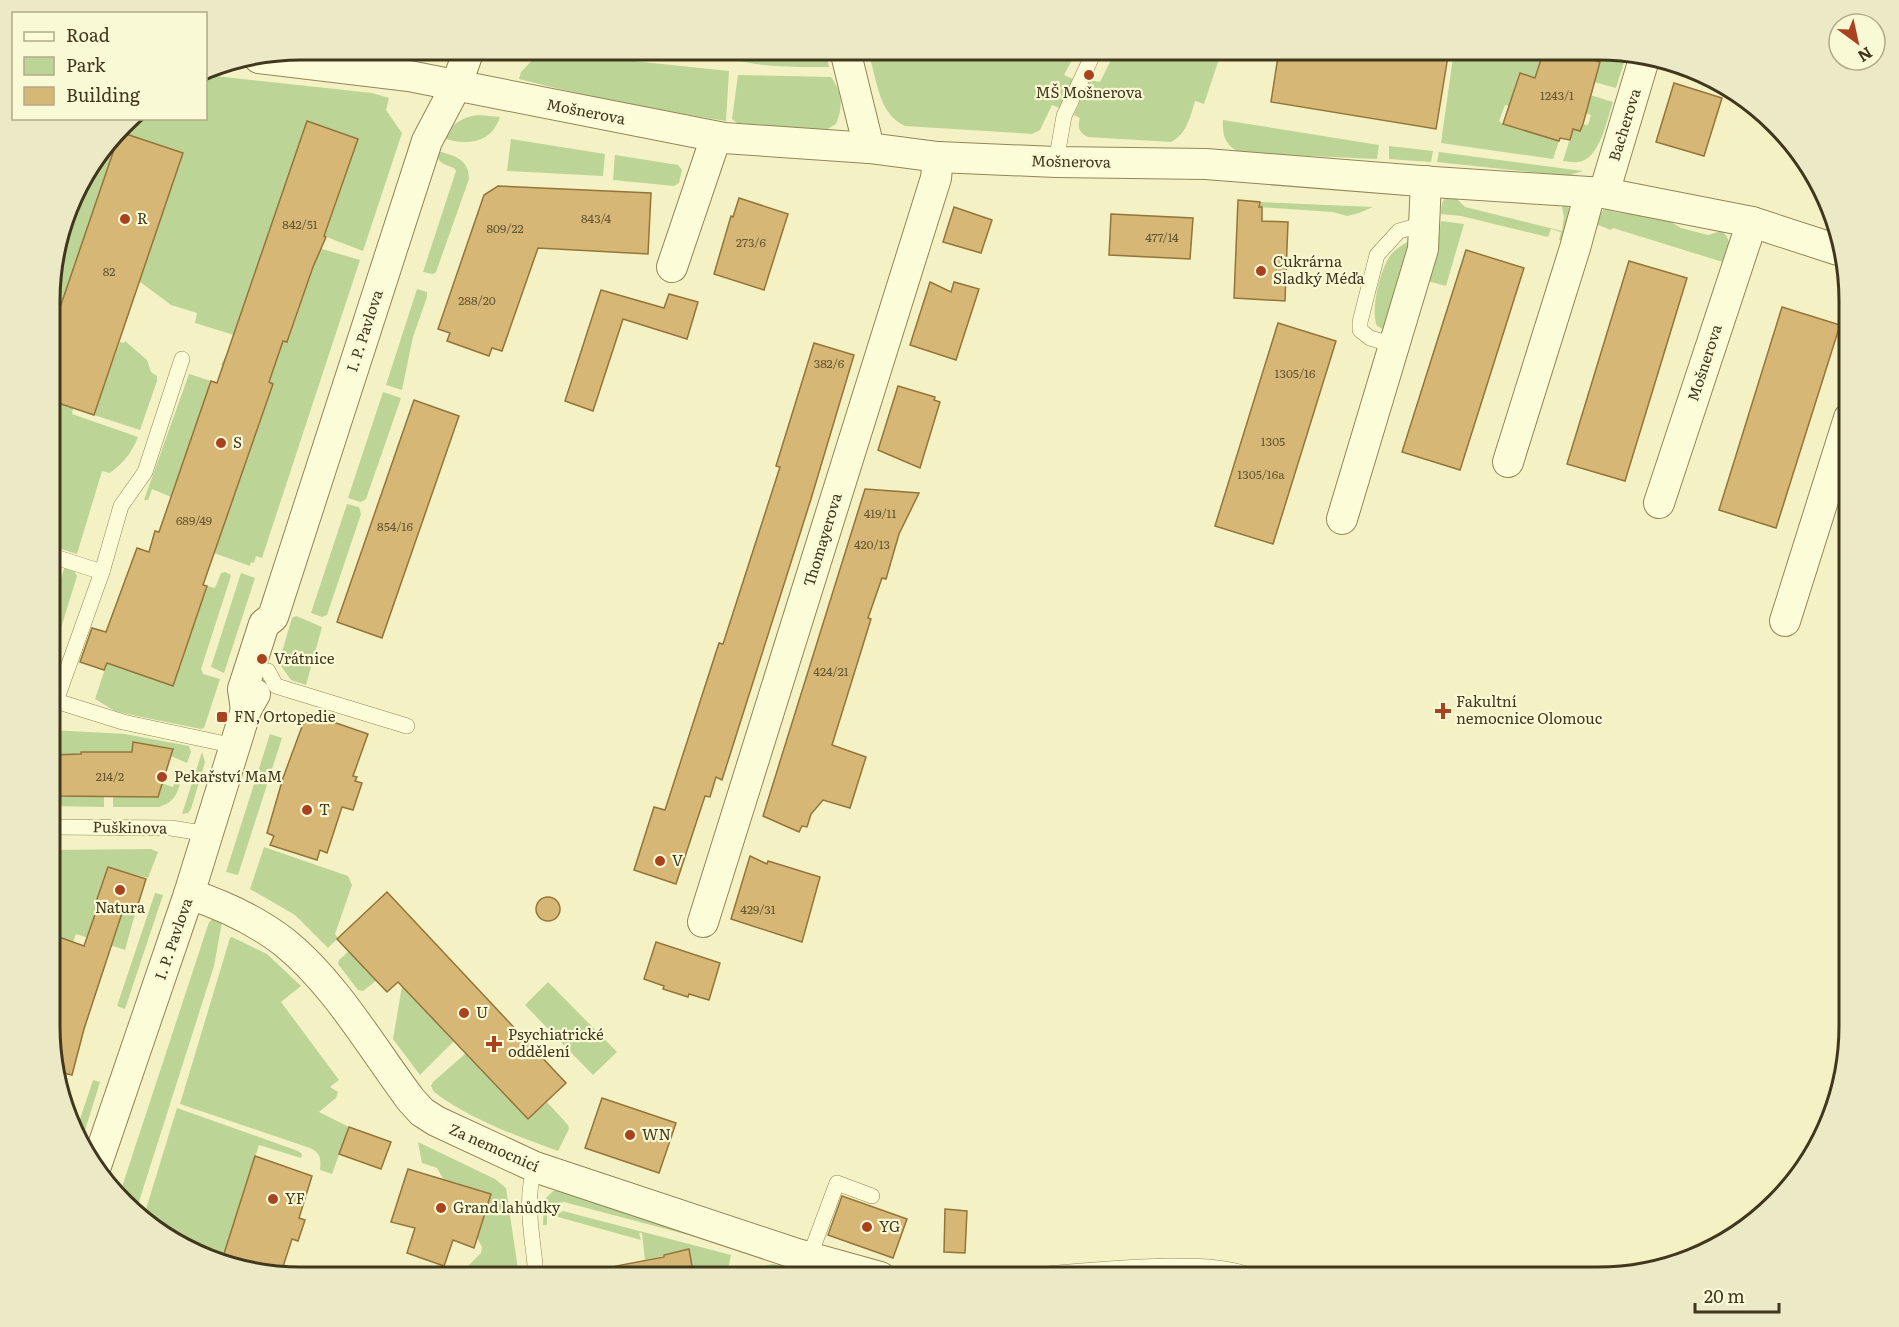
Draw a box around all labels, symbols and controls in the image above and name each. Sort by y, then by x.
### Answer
legend [12,12,207,120]
north arrow [1827,12,1887,72]
text: Road [66,21,110,48]
text: N [1854,42,1878,69]
text: Park [66,51,107,78]
marker: MŠ Mošnerova [1082,68,1096,82]
place label: MŠ Mošnerova [1036,80,1143,103]
text: Building [66,81,141,108]
street label: Bacherova [1602,84,1646,164]
house number: 1243/1 [1540,86,1574,104]
street label: Mošnerova [545,92,629,130]
street label: Mošnerova [1031,148,1112,173]
place label: R [137,206,148,229]
house number: 843/4 [581,209,611,227]
marker: R [118,212,132,226]
house number: 842/51 [282,215,318,233]
house number: 809/22 [486,219,524,237]
house number: 477/14 [1145,228,1179,246]
house number: 273/6 [736,233,766,251]
place label: Cukrárna Sladký Méďa [1273,249,1366,289]
house number: 82 [103,262,115,280]
marker: Cukrárna Sladký Méďa [1254,264,1268,278]
street label: I. P. Pavlova [339,286,388,375]
house number: 288/20 [458,291,496,309]
street label: Mošnerova [1680,320,1727,404]
house number: 382/6 [814,354,845,372]
house number: 1305/16 [1275,364,1316,382]
place label: S [233,430,242,453]
house number: 1305 [1261,432,1285,450]
marker: S [214,436,228,450]
house number: 1305/16a [1237,465,1285,483]
street label: Thomayerova [796,489,847,589]
house number: 419/11 [864,504,896,522]
house number: 689/49 [176,511,212,529]
house number: 854/16 [377,517,413,535]
house number: 420/13 [854,535,890,553]
place label: Vrátnice [274,646,335,669]
marker: Vrátnice [255,652,269,666]
house number: 424/21 [813,662,849,680]
place label: Fakultní nemocnice Olomouc [1456,689,1603,729]
marker: Fakultní nemocnice Olomouc [1434,702,1452,720]
place label: FN, Ortopedie [234,704,336,727]
marker: FN, Ortopedie [215,710,229,724]
place label: Pekařství MaM [174,764,282,787]
house number: 214/2 [96,767,124,785]
marker: Pekařství MaM [155,770,169,784]
place label: T [319,797,330,820]
marker: T [300,803,314,817]
street label: Puškinova [93,814,168,839]
place label: V [672,848,683,871]
marker: V [653,854,667,868]
marker: Natura [113,883,127,897]
street label: I. P. Pavlova [148,894,198,983]
place label: Natura [95,895,146,918]
house number: 429/31 [740,900,776,918]
place label: U [476,1000,488,1023]
marker: U [457,1006,471,1020]
place label: Psychiatrické oddělení [508,1022,604,1062]
marker: Psychiatrické oddělení [485,1035,503,1053]
street label: Za nemocnicí [446,1116,543,1177]
place label: WN [642,1122,671,1145]
marker: WN [623,1128,637,1142]
place label: YF [285,1186,305,1209]
marker: YF [266,1192,280,1206]
place label: Grand lahůdky [453,1195,561,1218]
marker: Grand lahůdky [434,1201,448,1215]
place label: YG [879,1214,900,1237]
marker: YG [860,1220,874,1234]
scale bar [1695,1276,1779,1314]
text: 20 m [1704,1282,1745,1309]

